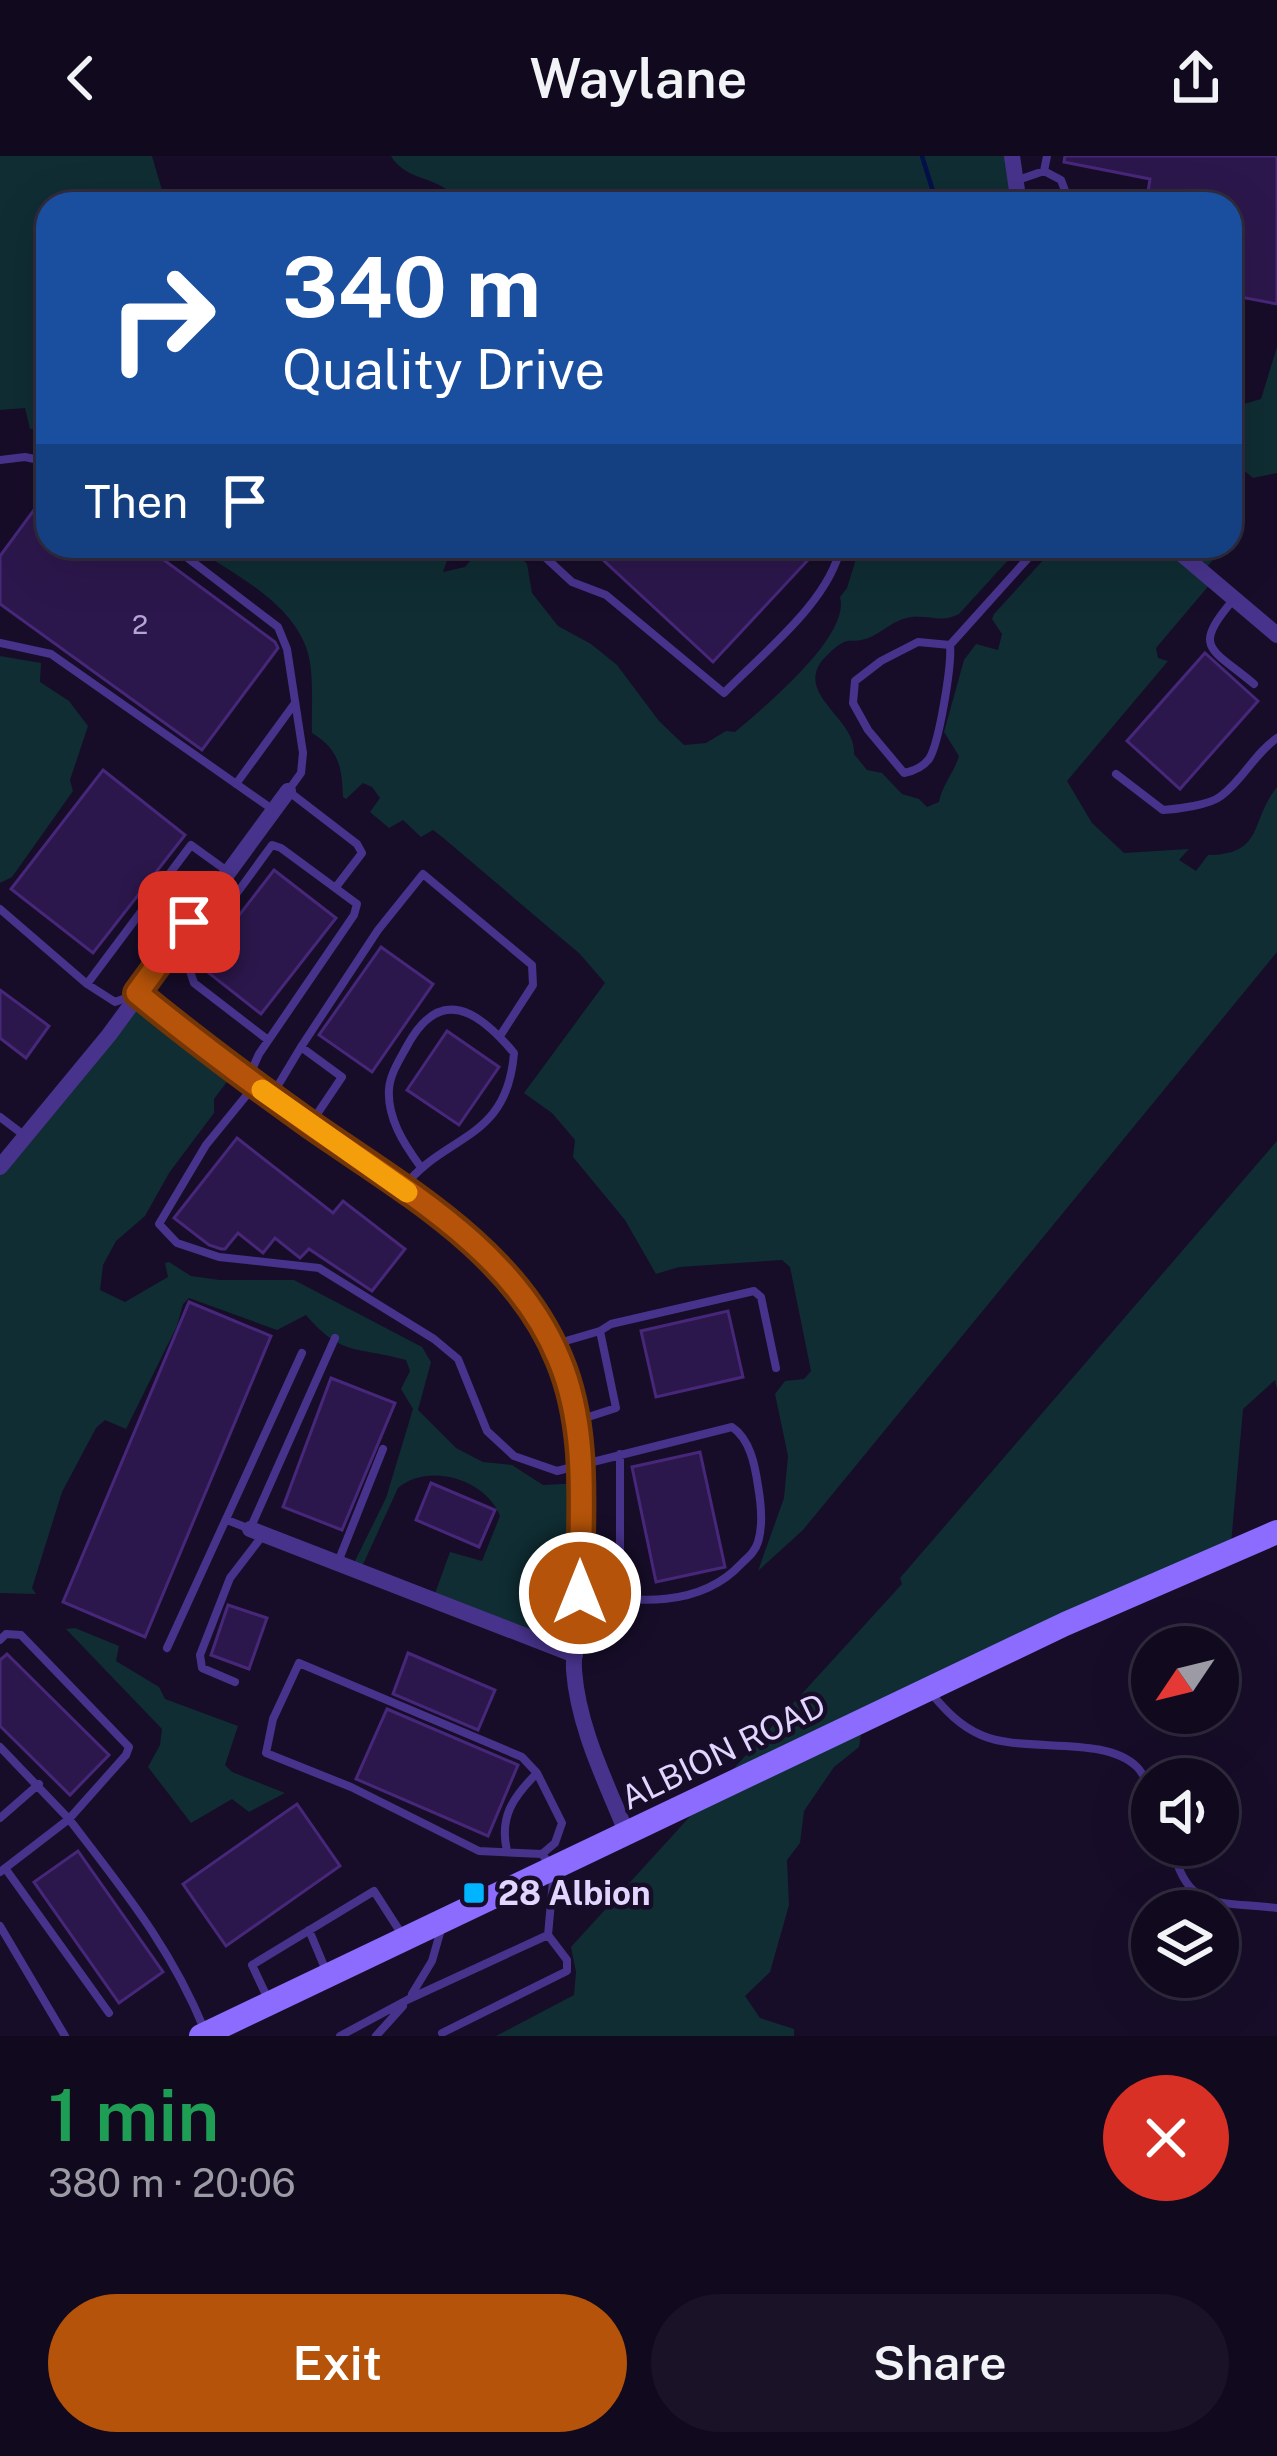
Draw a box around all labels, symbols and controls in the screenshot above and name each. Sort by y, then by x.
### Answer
icon: back [48,45,114,111]
icon: share [1163,45,1229,111]
text: Waylane [530,47,747,110]
text: 340 m [282,237,541,336]
icon: right [84,240,240,396]
text: Quality Drive [282,338,605,401]
icon: arrive [212,468,278,534]
text: Then [84,475,188,528]
house number: 2 [132,608,148,640]
pin [138,871,240,973]
icon: arrive [156,889,222,955]
position arrow [517,1530,643,1656]
north arrow [1131,1626,1239,1734]
map controls [1131,1626,1239,1998]
street label: ALBION ROAD [615,1685,831,1817]
button: sound [1131,1758,1239,1866]
place label: 28 Albion [498,1874,651,1912]
marker: 28 Albion [461,1880,487,1906]
button: layers [1131,1890,1239,1998]
text: 1 min [48,2073,219,2157]
button: close [1103,2075,1229,2201]
text: 380 m · 20:06 [48,2160,296,2206]
button: Exit [48,2294,627,2432]
button: Share [651,2294,1229,2432]

